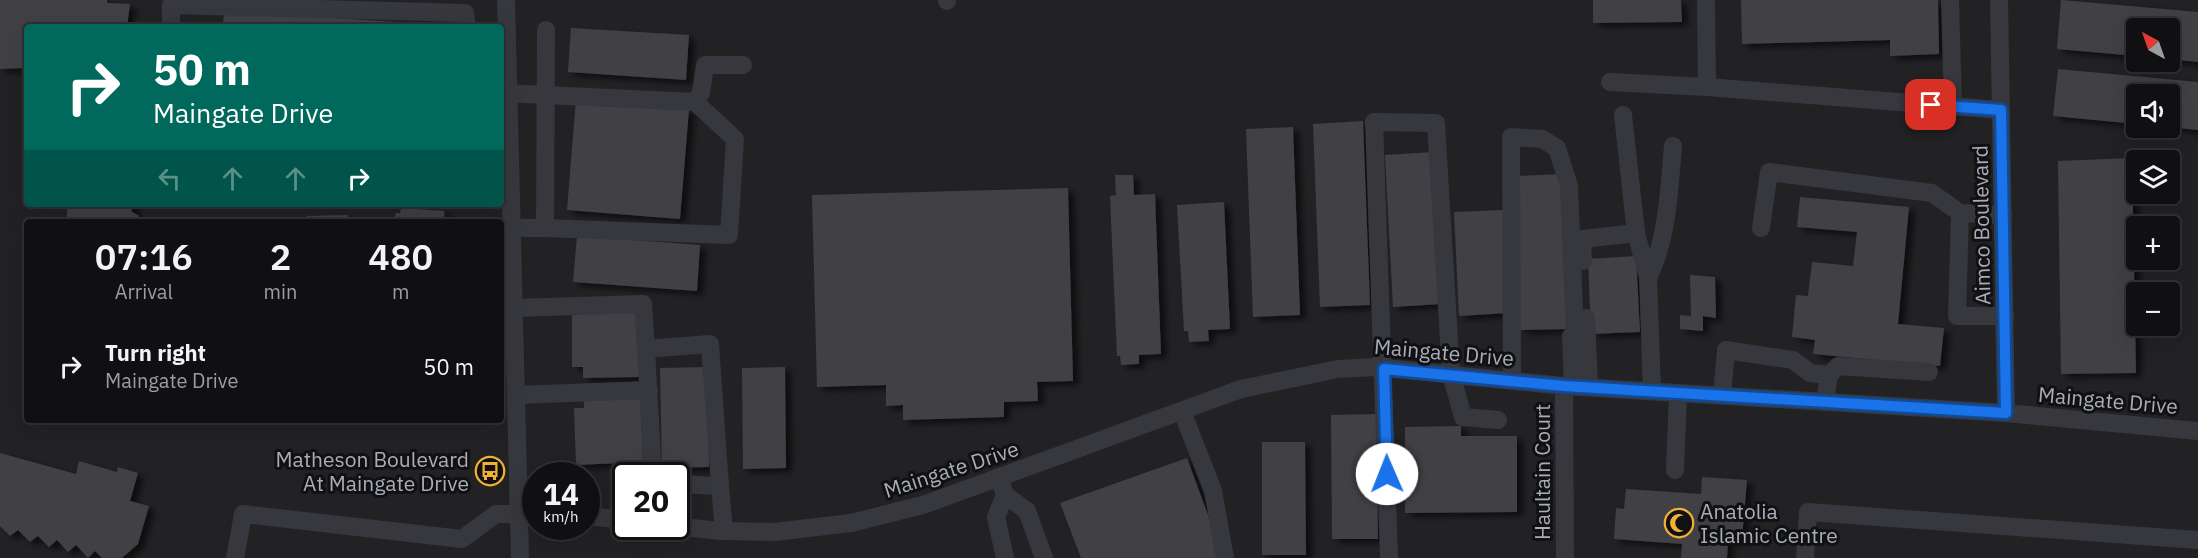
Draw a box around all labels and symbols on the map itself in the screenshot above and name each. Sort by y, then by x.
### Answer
north arrow [2126,18,2180,72]
pin [1905,79,1956,130]
street label: Aimco Boulevard [1966,145,1996,305]
street label: Maingate Drive [1373,332,1515,372]
street label: Maingate Drive [2037,380,2179,420]
street label: Haultain Court [1528,404,1556,540]
street label: Maingate Drive [880,434,1022,504]
position arrow [1355,442,1419,506]
place label: Matheson Boulevard At Maingate Drive [275,445,469,497]
bus stop icon: Matheson Boulevard At Maingate Drive [474,455,506,487]
speed limit sign: 20 [612,462,690,540]
place label: Anatolia Islamic Centre [1700,497,1838,549]
mosque icon: Anatolia Islamic Centre [1663,507,1695,539]

